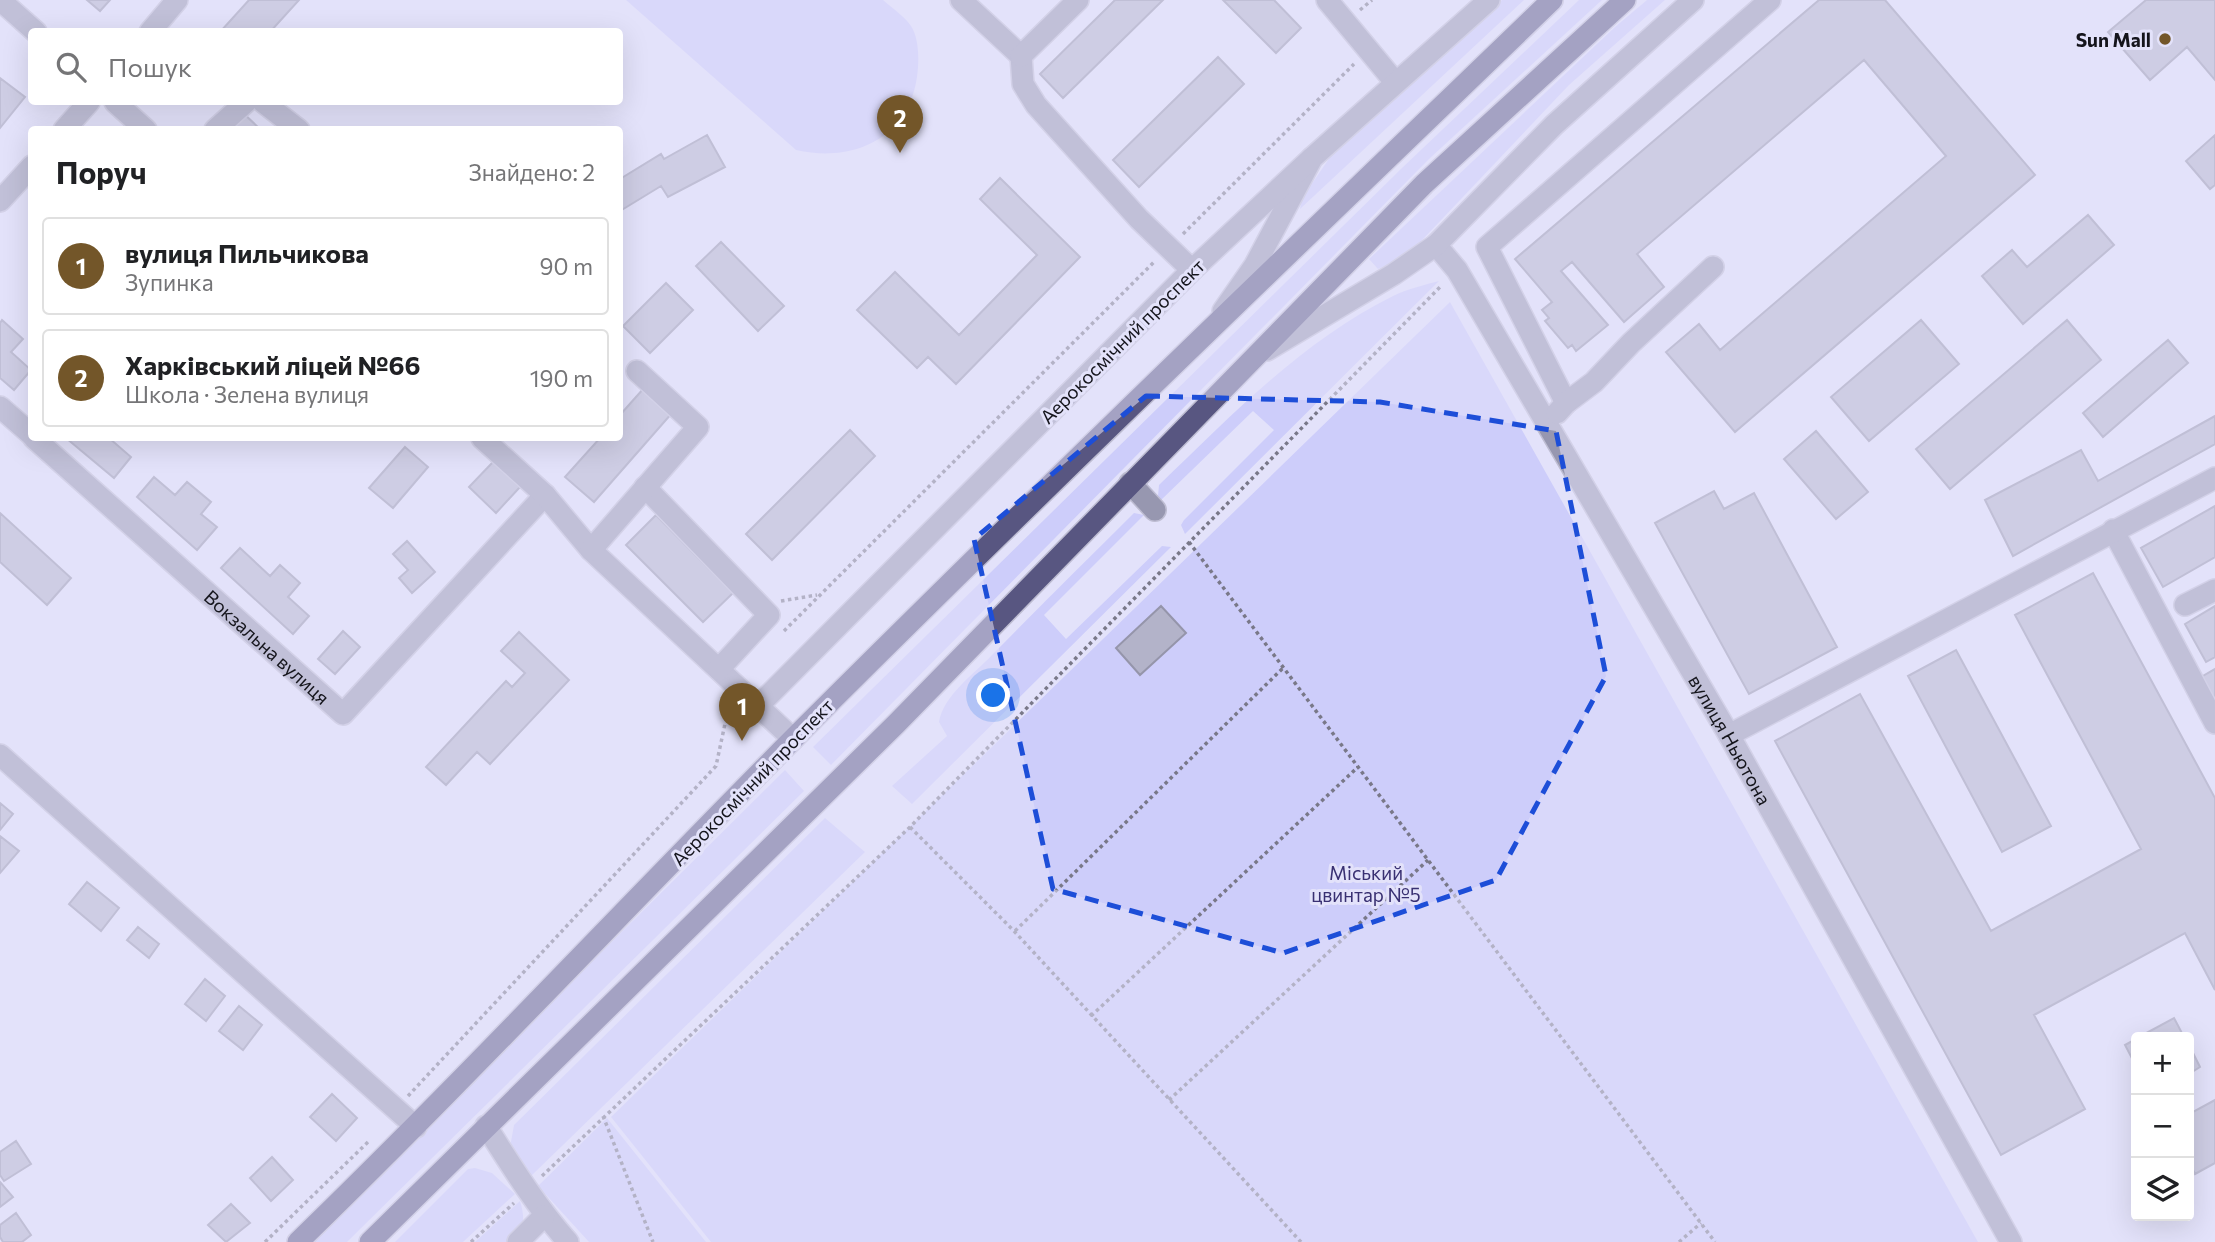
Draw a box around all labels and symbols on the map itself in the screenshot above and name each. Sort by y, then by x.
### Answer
place label: Sun Mall [2076,28,2151,51]
marker: Sun Mall [2157,31,2173,47]
pin: 2 [877,95,923,153]
street label: Аерокосмічний проспект [1035,254,1209,428]
street label: Вокзальна вулиця [200,585,335,708]
street label: вулиця Ньютона [1685,670,1777,809]
your location [976,678,1010,712]
pin: 1 [719,683,765,741]
street label: Аерокосмічний проспект [666,694,838,870]
park label: Міський цвинтар №5 [1311,861,1421,906]

